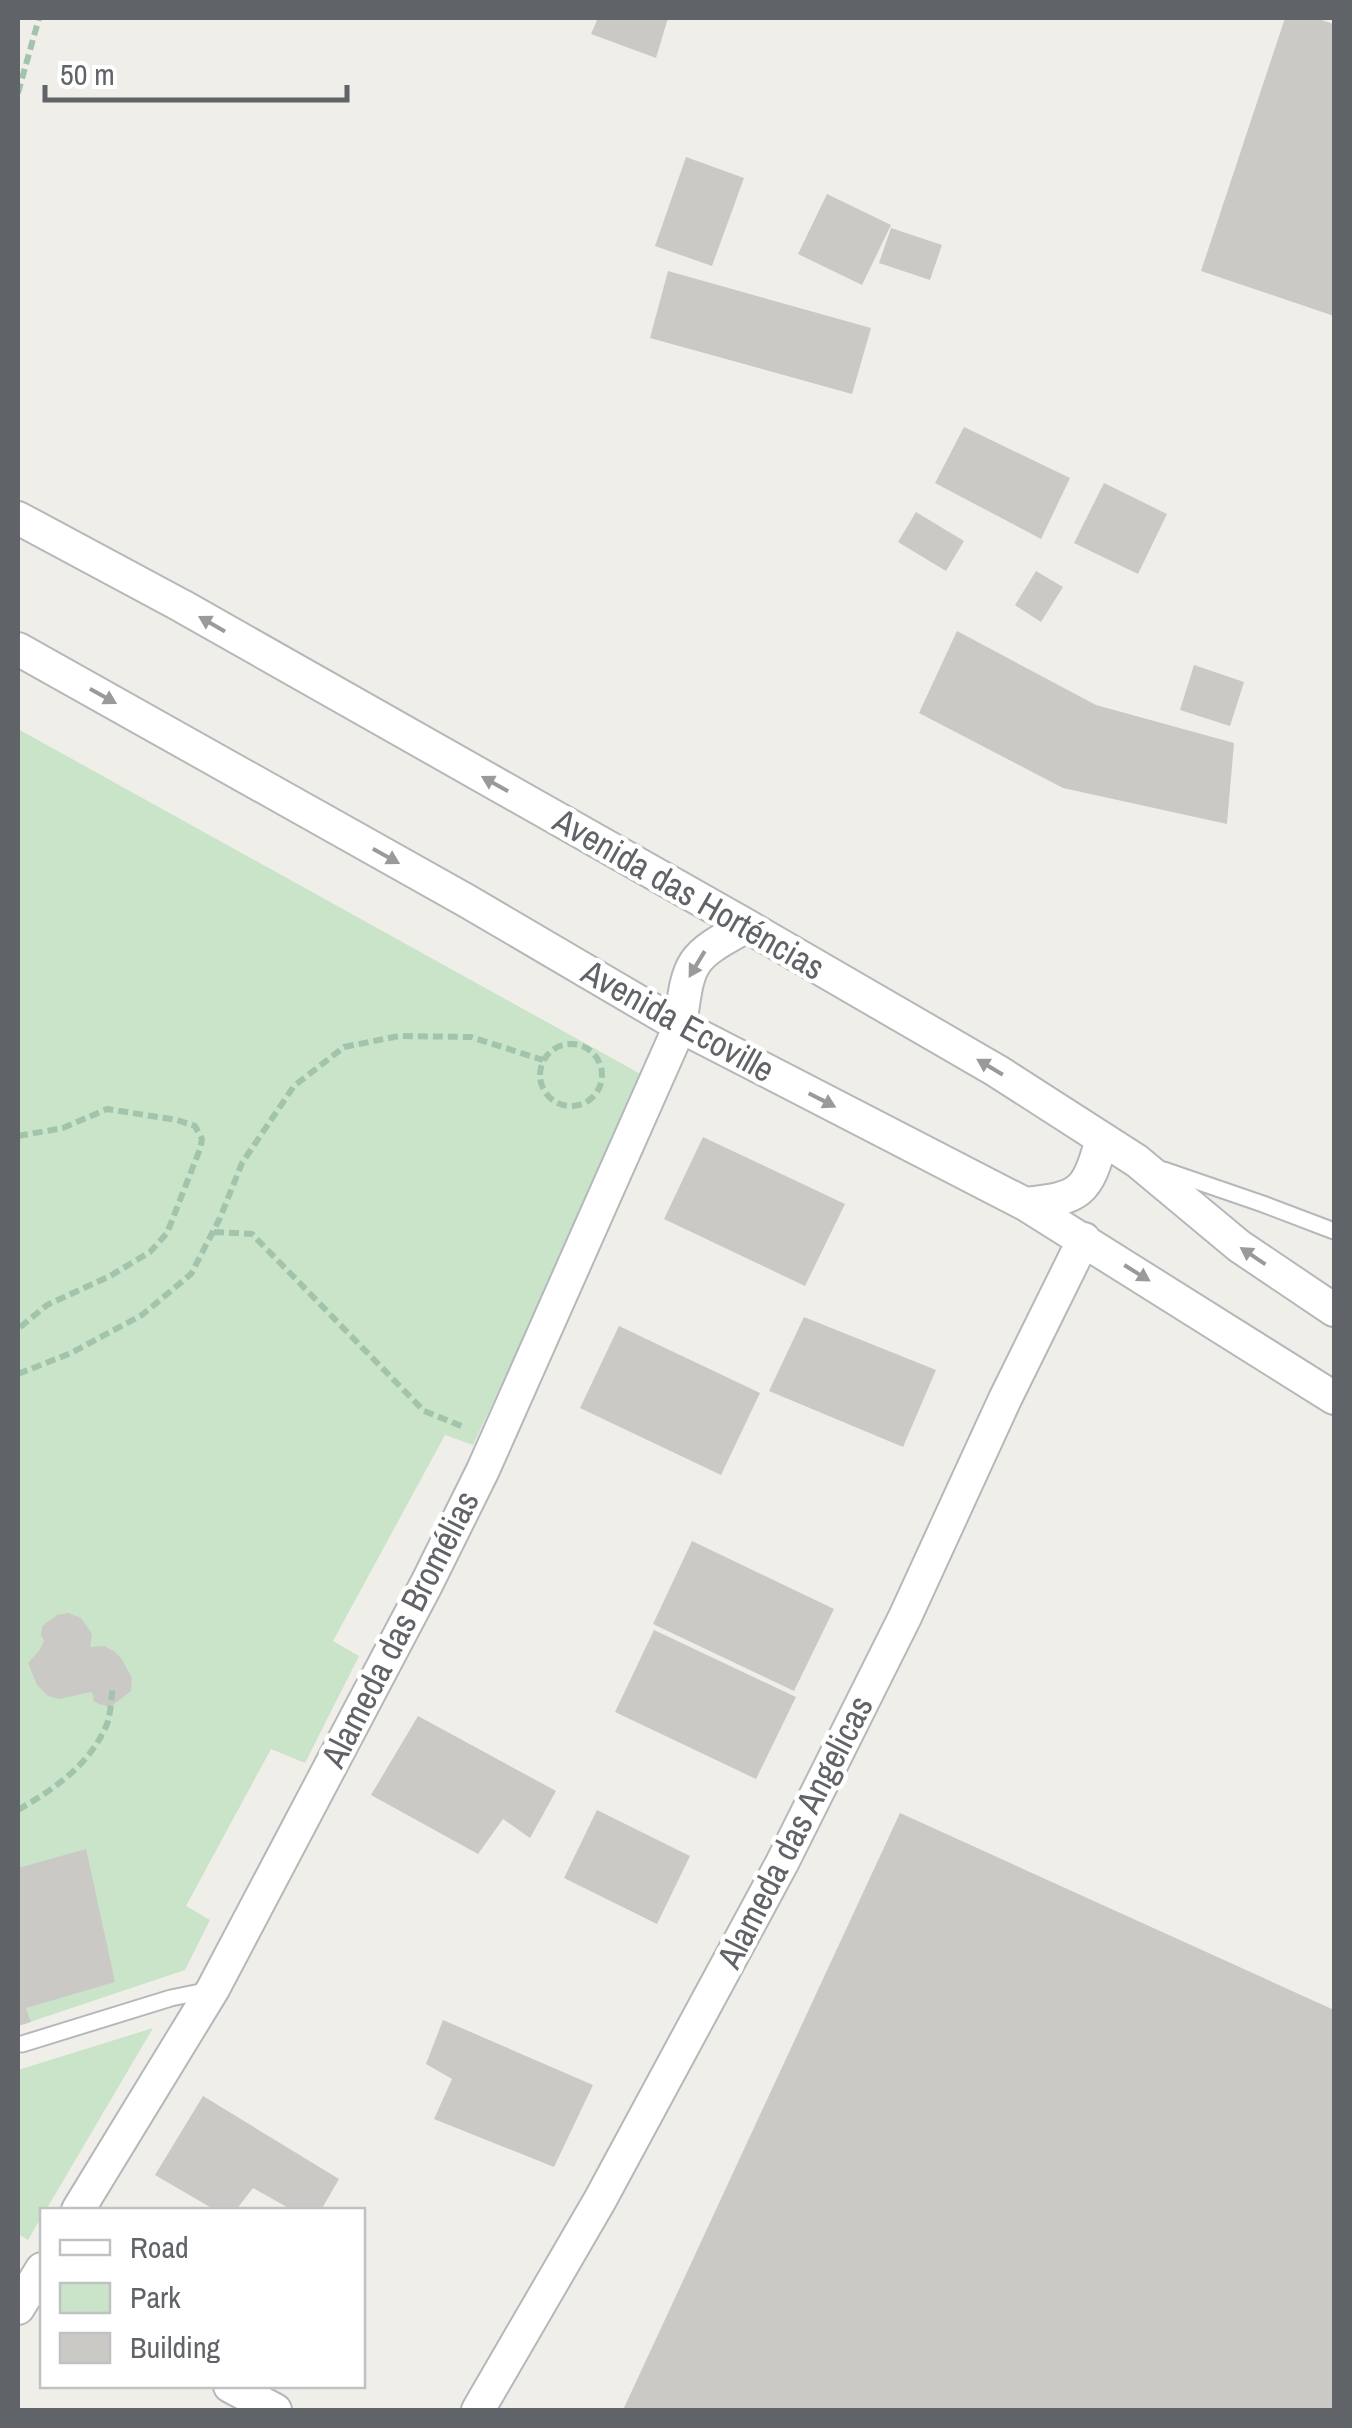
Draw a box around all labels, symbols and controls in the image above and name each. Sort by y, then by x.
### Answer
scale bar [45,40,348,102]
text: 50 m [60,54,115,94]
one-way arrow [198,615,227,632]
one-way arrow [89,687,117,704]
one-way arrow [481,776,509,793]
street label: Avenida das Horténcias [544,796,833,990]
one-way arrow [372,846,400,864]
street label: Avenida Ecoville [573,948,783,1093]
one-way arrow [688,951,706,979]
one-way arrow [976,1059,1004,1076]
one-way arrow [808,1091,837,1108]
one-way arrow [1240,1247,1267,1266]
one-way arrow [1124,1263,1151,1282]
street label: Alameda das Bromélias [309,1482,490,1776]
street label: Alameda das Angelicas [705,1687,884,1977]
legend [40,2208,365,2388]
text: Road [130,2227,189,2267]
text: Park [130,2277,181,2317]
text: Building [130,2327,221,2367]

